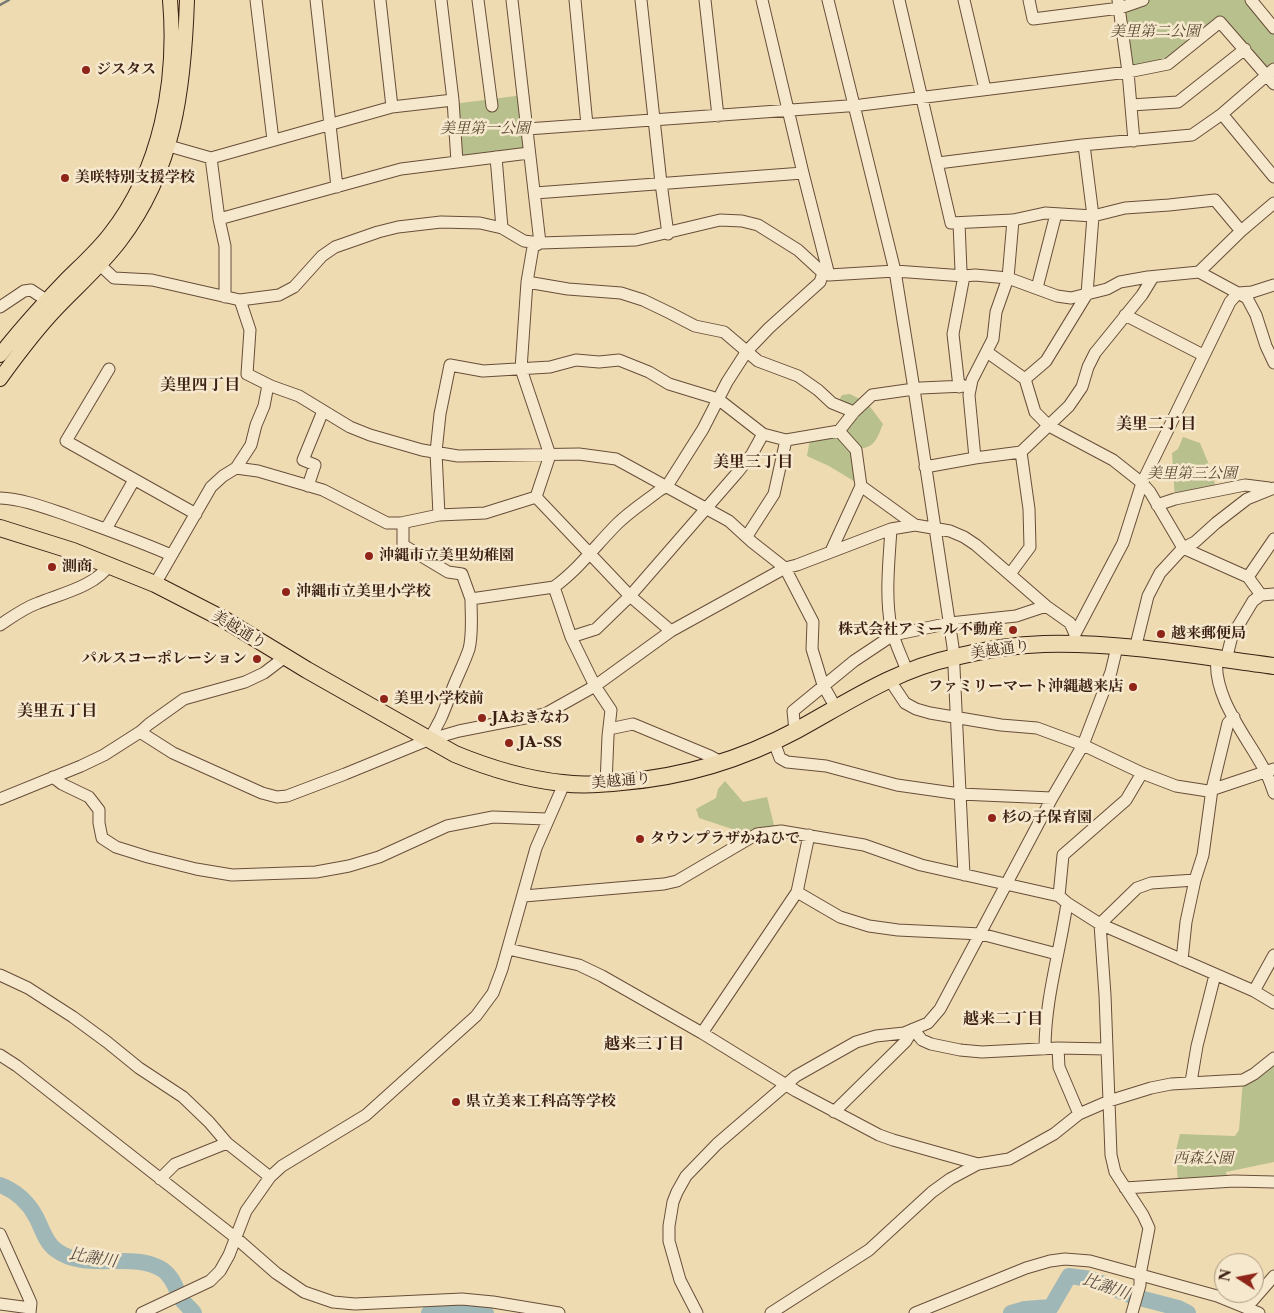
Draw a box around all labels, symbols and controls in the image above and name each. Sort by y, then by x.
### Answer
park label: 美里第二公園 [1110,23,1200,41]
place label: ジスタス [96,61,156,79]
marker: ジスタス [80,64,92,76]
park label: 美里第一公園 [440,120,530,138]
place label: 美咲特別支援学校 [75,169,195,187]
marker: 美咲特別支援学校 [59,172,71,184]
district label: 美里四丁目 [160,375,240,395]
district label: 美里二丁目 [1116,414,1196,434]
district label: 美里三丁目 [713,452,793,472]
park label: 美里第三公園 [1147,465,1237,483]
place label: 沖縄市立美里幼稚園 [379,547,514,565]
marker: 沖縄市立美里幼稚園 [363,550,375,562]
place label: 測商 [62,558,92,576]
marker: 測商 [46,561,58,573]
place label: 沖縄市立美里小学校 [296,583,431,601]
marker: 沖縄市立美里小学校 [280,586,292,598]
street label: 美越通り [209,607,269,653]
place label: 株式会社アミール不動産 [838,621,1003,639]
marker: 株式会社アミール不動産 [1007,624,1019,636]
place label: 越来郵便局 [1171,625,1246,643]
marker: 越来郵便局 [1155,628,1167,640]
street label: 美越通り [969,637,1031,663]
place label: パルスコーポレーション [82,650,247,668]
marker: パルスコーポレーション [251,653,263,665]
place label: ファミリーマート沖縄越来店 [928,678,1123,696]
marker: ファミリーマート沖縄越来店 [1127,681,1139,693]
place label: 美里小学校前 [394,690,484,708]
marker: 美里小学校前 [378,693,390,705]
district label: 美里五丁目 [17,701,97,721]
place label: JAおきなわ [492,709,570,727]
marker: JAおきなわ [476,712,488,724]
place label: JA-SS [519,734,562,752]
marker: JA-SS [503,737,515,749]
street label: 美越通り [590,769,652,793]
place label: 杉の子保育園 [1002,809,1092,827]
marker: 杉の子保育園 [986,812,998,824]
place label: タウンプラザかねひで [650,830,800,848]
marker: タウンプラザかねひで [634,833,646,845]
district label: 越来二丁目 [963,1009,1043,1029]
district label: 越来三丁目 [604,1034,684,1054]
place label: 県立美来工科高等学校 [466,1093,616,1111]
marker: 県立美来工科高等学校 [450,1096,462,1108]
park label: 西森公園 [1173,1150,1233,1168]
water label: 比謝川 [68,1244,118,1272]
north arrow [1214,1253,1264,1303]
text: N [1215,1268,1235,1283]
water label: 比謝川 [1080,1270,1132,1304]

